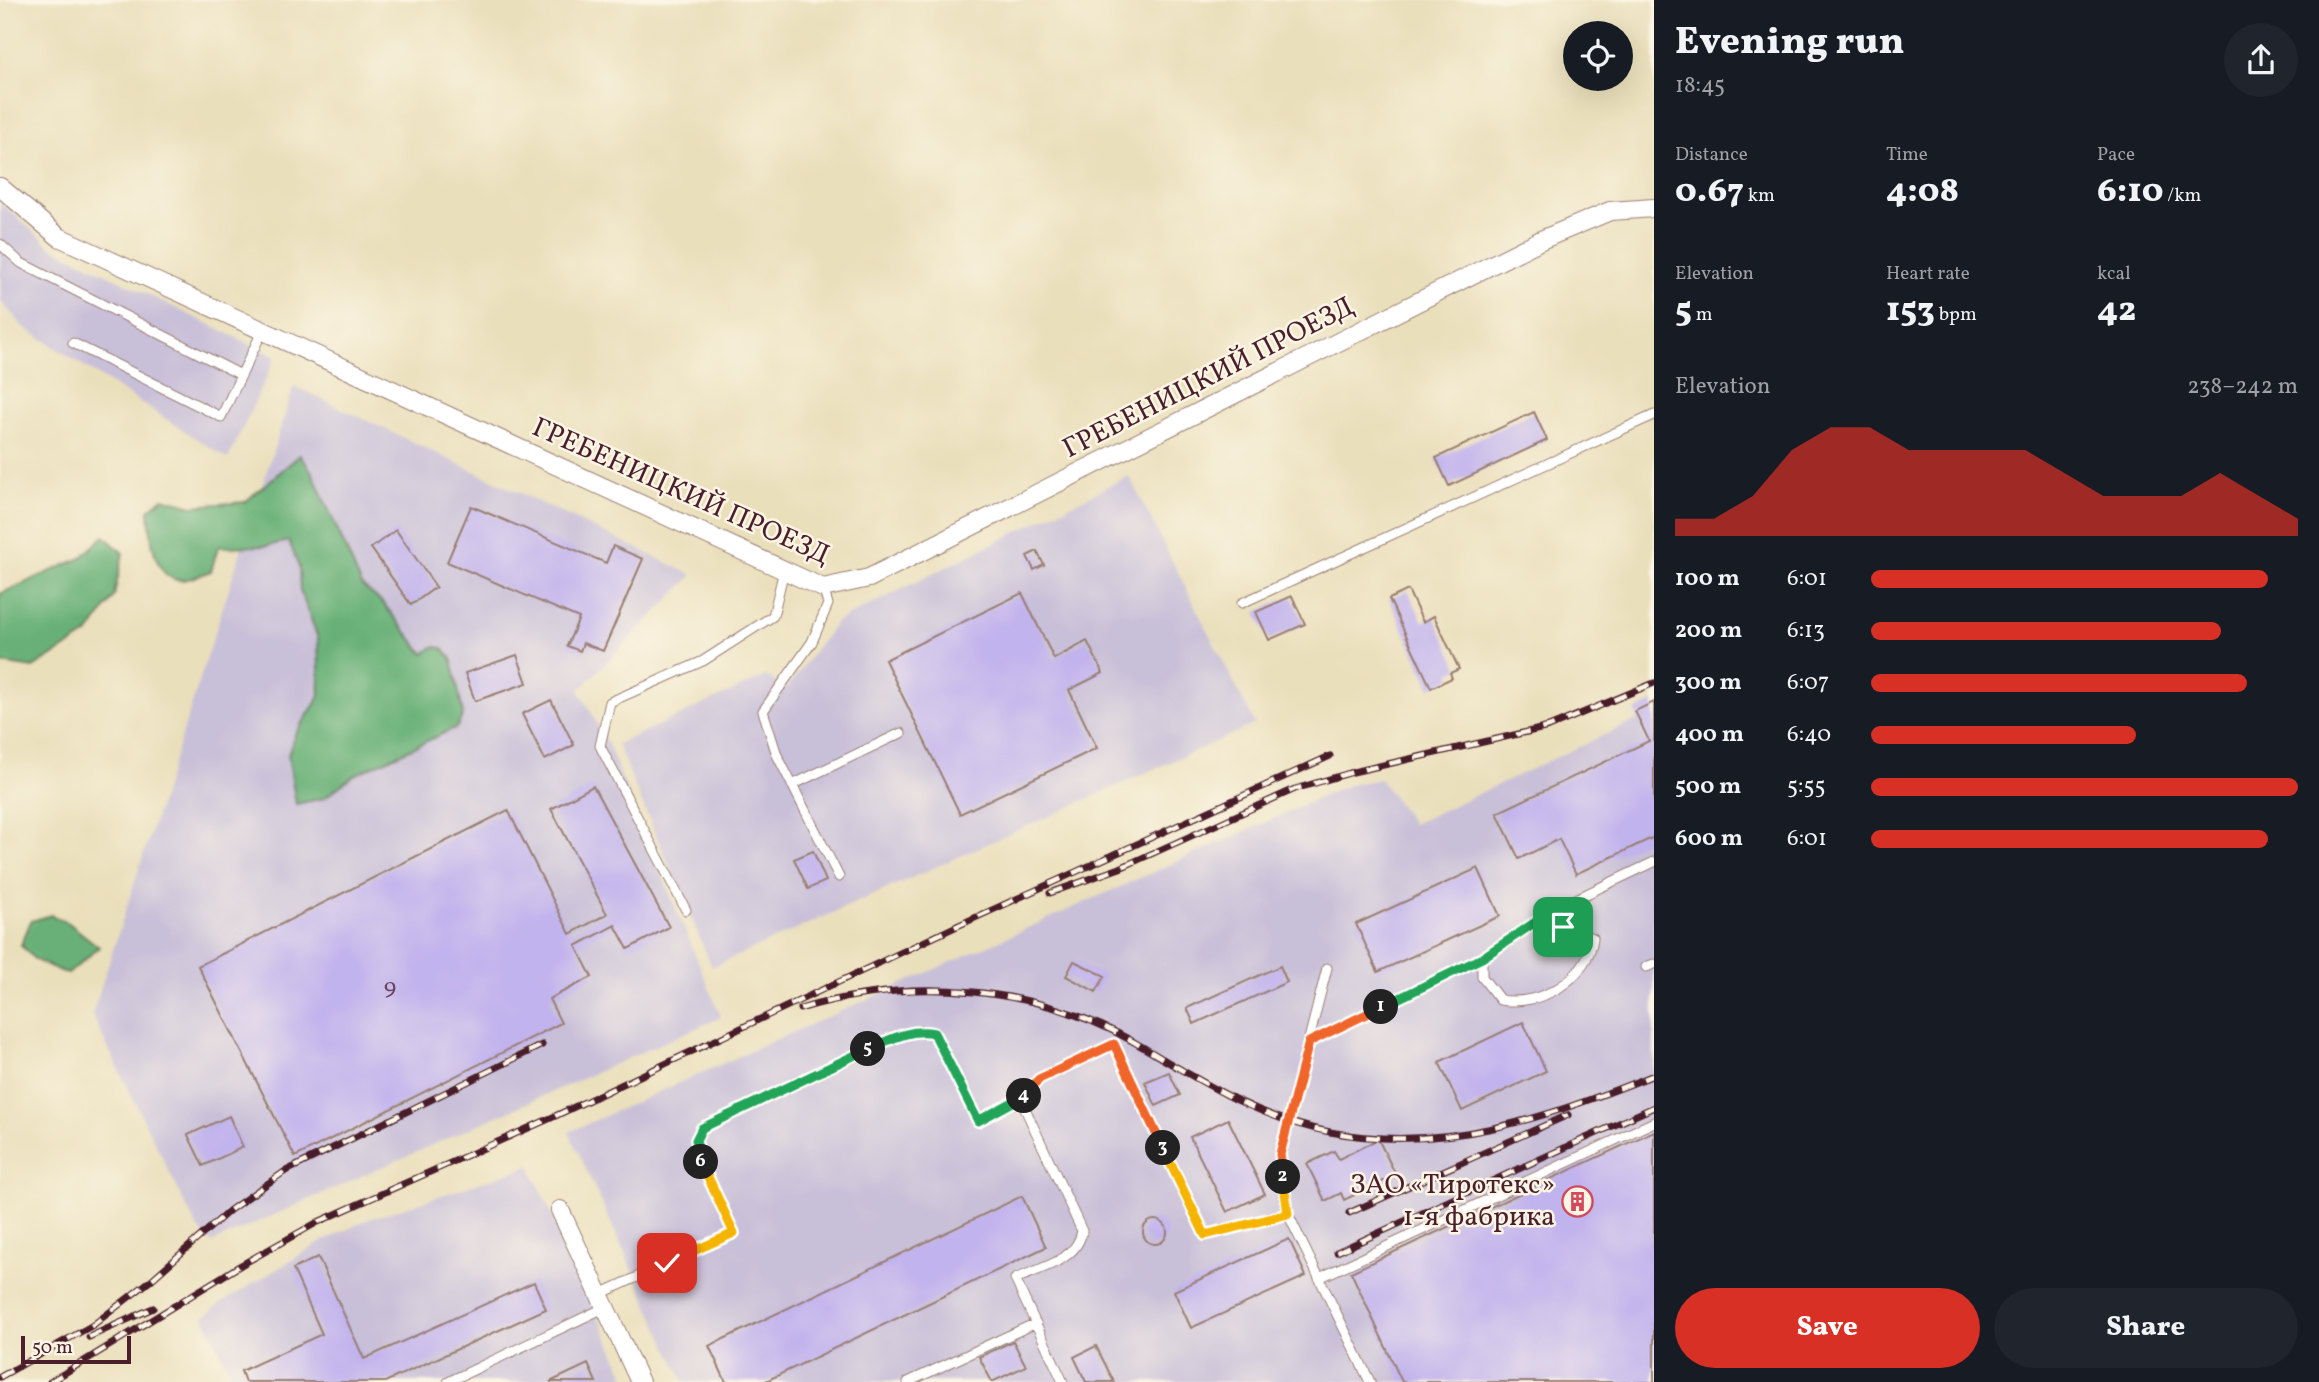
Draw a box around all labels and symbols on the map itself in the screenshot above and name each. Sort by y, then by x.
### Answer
street label: ГРЕБЕНИЦКИЙ ПРОЕЗД [1056,287,1362,469]
street label: ГРЕБЕНИЦКИЙ ПРОЕЗД [526,409,836,575]
pin [1533,897,1593,957]
house number: 9 [384,971,396,1005]
pin: 1 [1364,990,1398,1024]
pin: 5 [850,1032,886,1066]
pin: 4 [1006,1078,1042,1114]
pin: 3 [1146,1130,1180,1166]
pin: 6 [684,1144,718,1180]
pin: 2 [1266,1160,1300,1194]
place label: ЗАО «Тиротекс» 1-я фабрика [1350,1166,1555,1237]
building icon: ЗАО «Тиротекс» 1-я фабрика [1561,1184,1595,1218]
pin [637,1233,697,1293]
scale bar [21,1333,131,1365]

